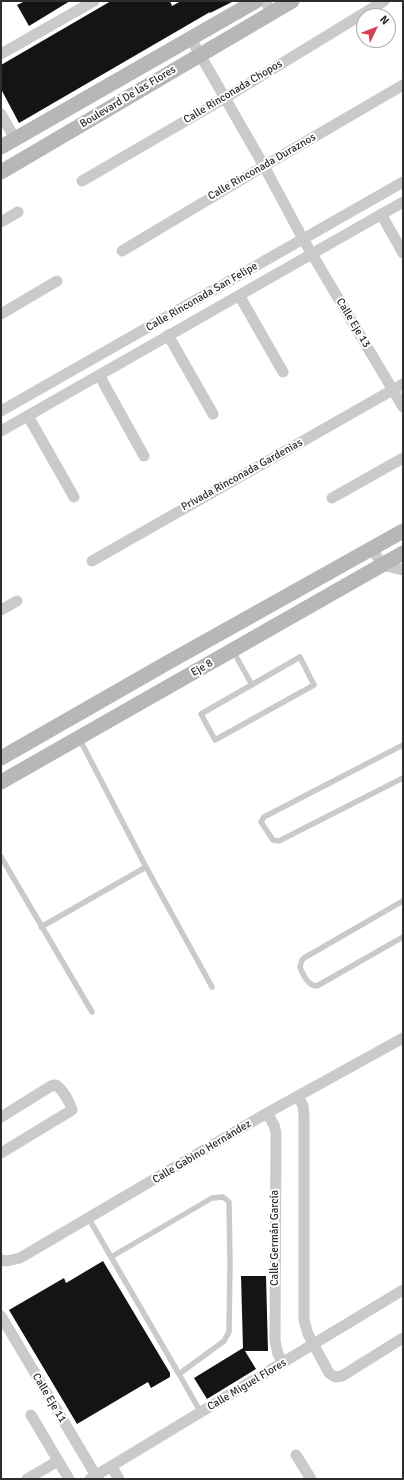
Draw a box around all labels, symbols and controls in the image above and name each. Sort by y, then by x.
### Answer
north arrow [356,8,396,48]
text: N [377,13,392,27]
street label: Calle Rinconada Chopos [181,57,285,127]
street label: Boulevard De las Flores [78,63,178,131]
street label: Calle Rinconada Duraznos [206,131,318,203]
street label: Calle Rinconada San Felipe [144,260,260,334]
street label: Calle Eje 13 [333,296,373,350]
street label: Privada Rinconada Gardenias [179,436,305,514]
street label: Eje 8 [189,656,215,680]
street label: Calle Gabino Hernández [150,1117,254,1187]
street label: Calle Germán García [268,1190,282,1286]
street label: Calle Miguel Flores [205,1356,289,1414]
street label: Calle Eje 11 [29,1371,69,1425]

